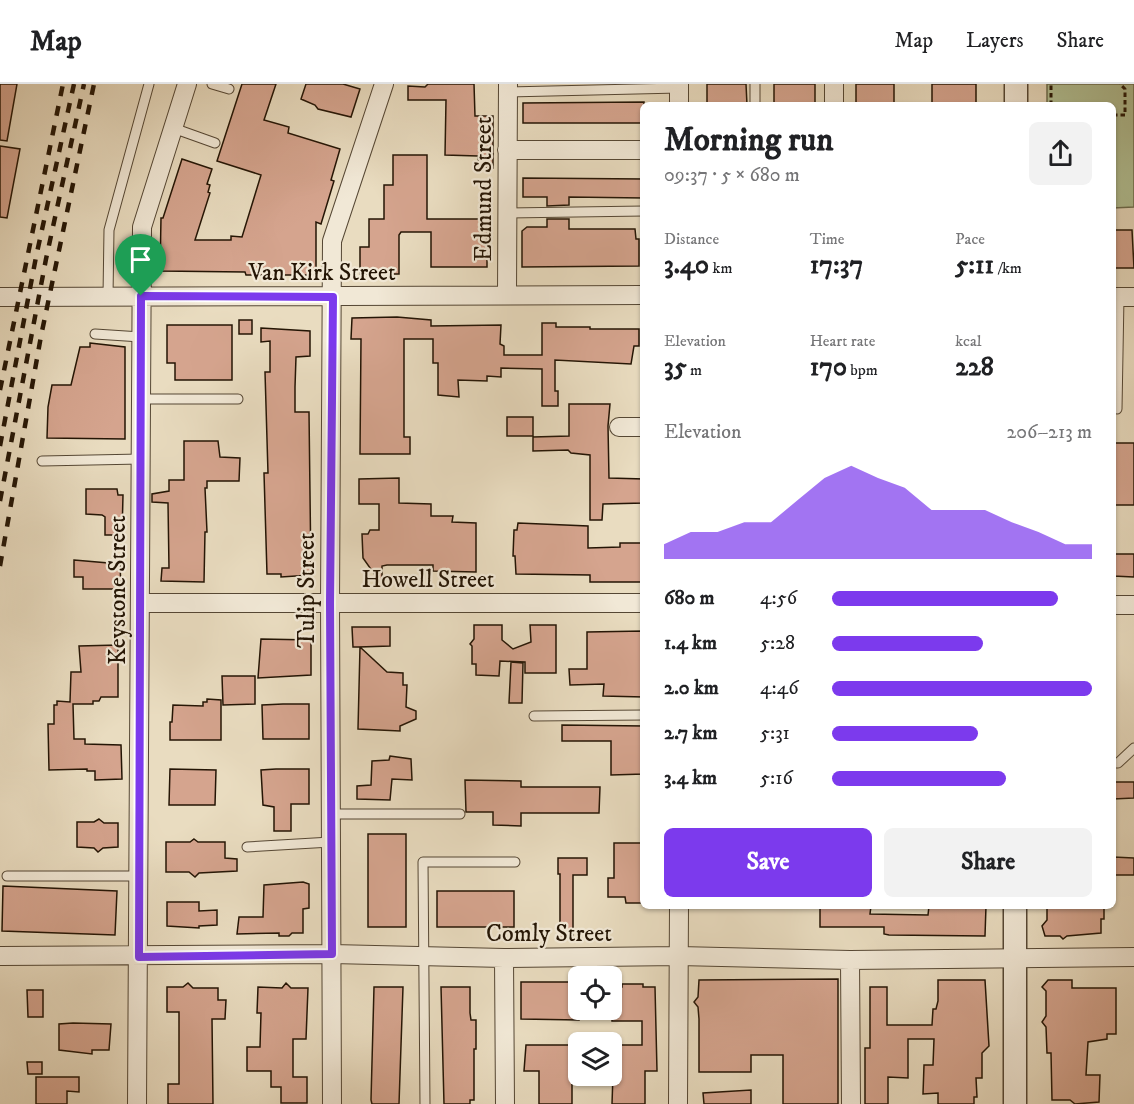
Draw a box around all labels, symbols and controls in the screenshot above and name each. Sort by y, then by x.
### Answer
text: Map [30,24,82,59]
text: Map [894,28,933,54]
text: Layers [966,28,1024,54]
text: Share [1057,28,1104,54]
street label: Edmund Street [469,116,499,261]
text: Morning run [664,120,833,161]
button: share [1029,122,1092,185]
text: 09:37 · 5 × 680 m [664,163,800,188]
text: Distance [664,229,719,249]
text: Time [810,229,844,249]
text: Pace [955,229,985,249]
pin [115,234,166,296]
icon: arrive [124,243,157,276]
text: 3.40 [664,249,709,282]
text: 17:37 [810,249,863,282]
text: 5:11 [955,249,994,282]
street label: Van Kirk Street [247,258,396,288]
text: km [709,258,732,278]
text: /km [994,258,1022,278]
text: Elevation [664,331,726,351]
text: Heart rate [810,331,875,351]
text: kcal [955,331,982,351]
text: 35 [664,351,687,384]
text: 170 [810,351,847,384]
text: 228 [955,351,994,384]
text: m [687,360,702,380]
text: bpm [847,360,878,380]
text: Elevation [664,420,741,445]
text: 206–213 m [1007,420,1092,445]
street label: Keystone Street [103,515,133,665]
street label: Tulip Street [292,532,322,648]
street label: Howell Street [361,565,495,595]
text: 680 m [664,586,715,611]
text: 4:56 [760,586,797,611]
text: 1.4 km [664,631,717,656]
text: 5:28 [760,631,795,656]
text: 2.0 km [664,676,719,701]
text: 4:46 [760,676,799,701]
text: 2.7 km [664,721,717,746]
text: 5:31 [760,721,790,746]
text: 3.4 km [664,766,717,791]
text: 5:16 [760,766,793,791]
button: Save [664,828,872,897]
button: Share [884,828,1092,897]
street label: Comly Street [486,919,612,949]
map controls [568,966,622,1086]
button: locate [568,966,622,1020]
button: layers [568,1032,622,1086]

